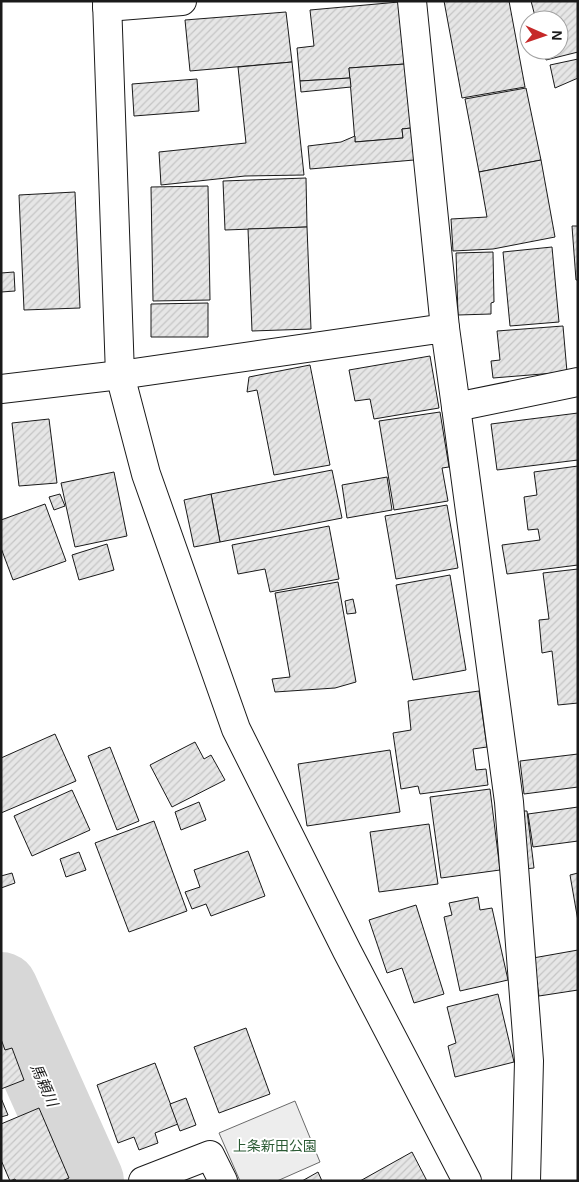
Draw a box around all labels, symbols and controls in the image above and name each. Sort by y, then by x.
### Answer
north arrow [519,10,569,60]
text: N [549,30,565,41]
water label: 馬頼川 [28,1061,62,1111]
park label: 上条新田公園 [233,1138,317,1154]

